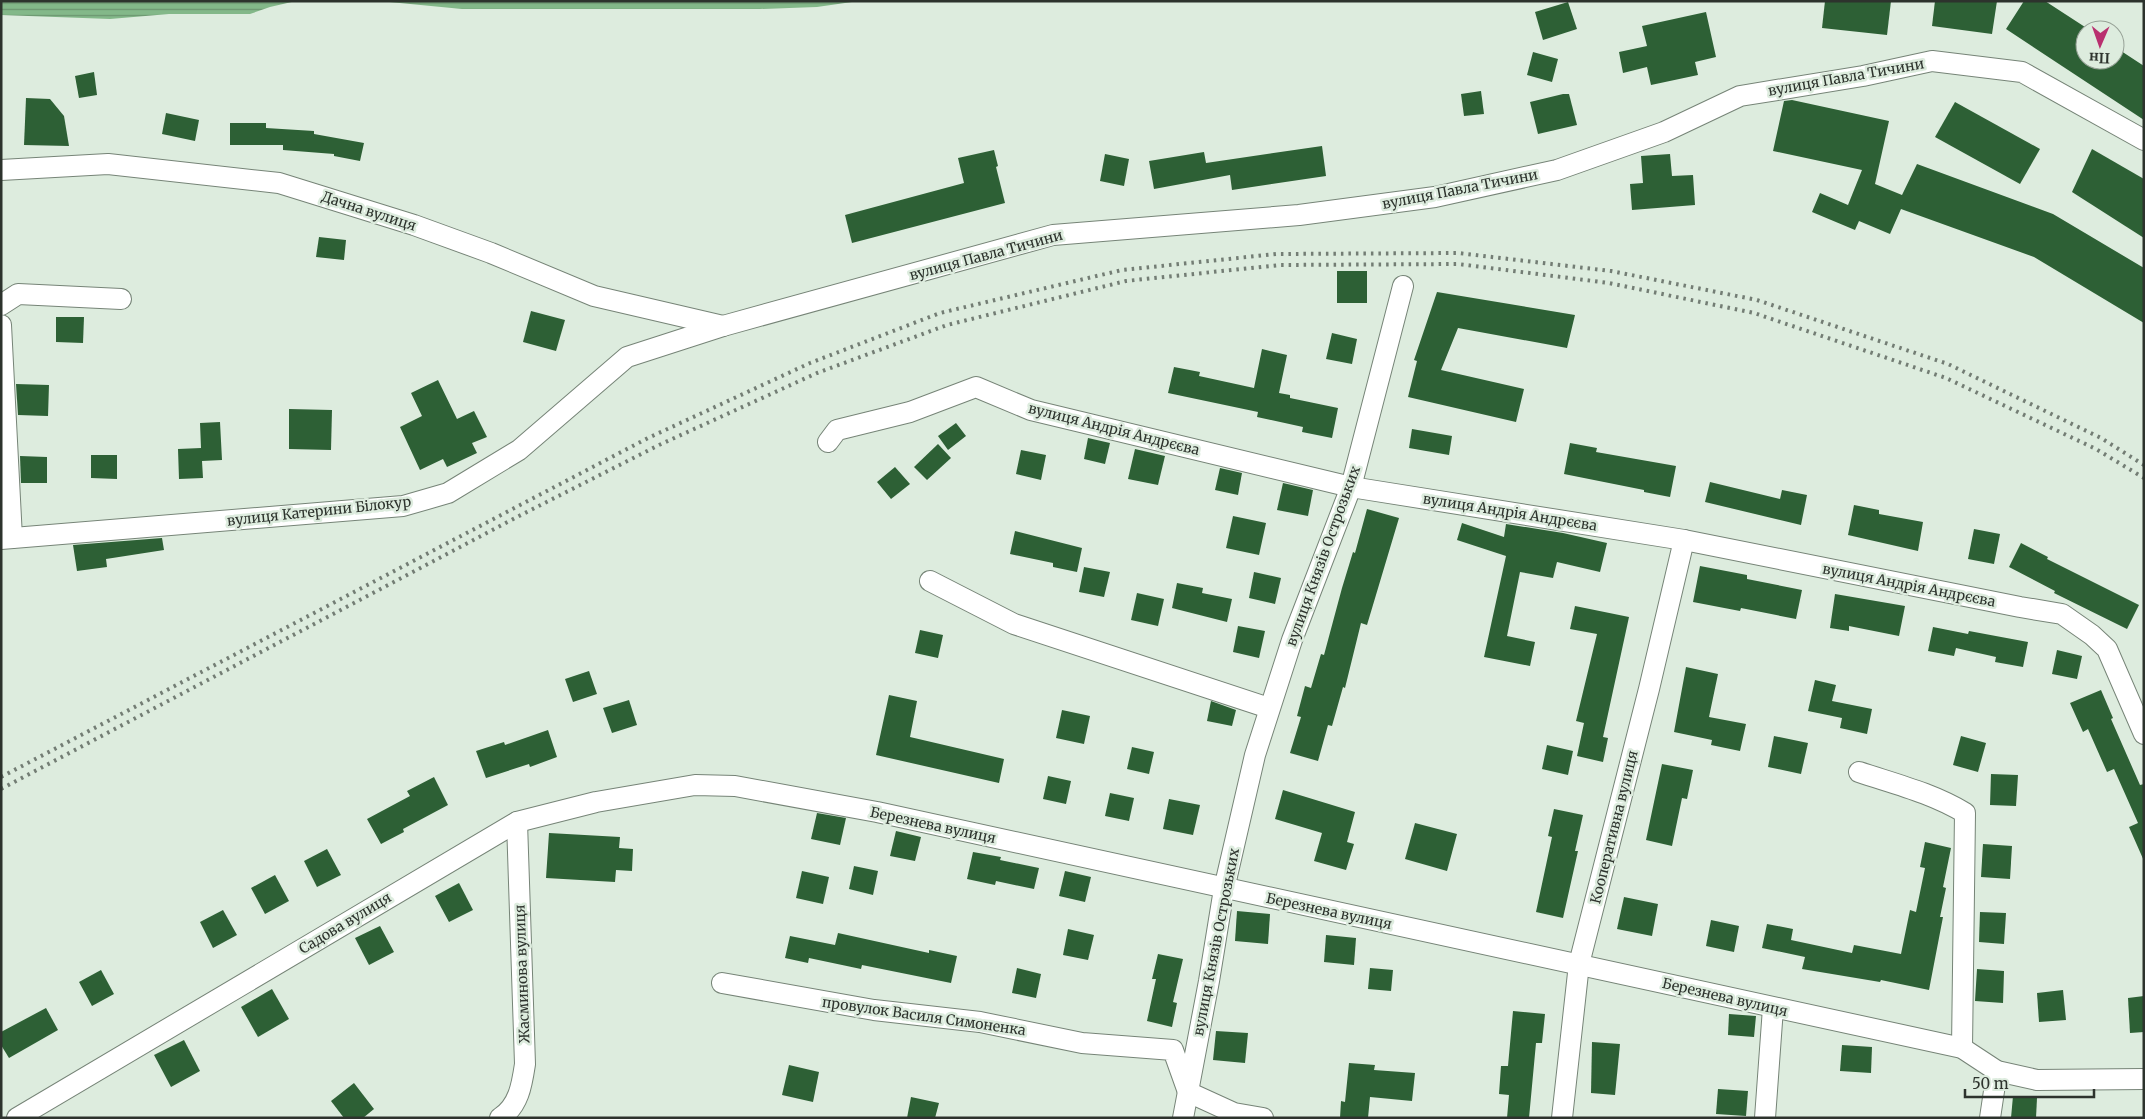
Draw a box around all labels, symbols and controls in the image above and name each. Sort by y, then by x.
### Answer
north arrow [2075,20,2125,70]
text: Пн [2089,49,2110,67]
street label: вулиця Павла Тичини [1767,54,1926,100]
street label: вулиця Павла Тичини [1381,165,1540,213]
street label: Дачна вулиця [320,187,418,235]
street label: вулиця Павла Тичини [907,226,1065,284]
street label: вулиця Андрія Андрєєва [1026,399,1202,459]
street label: вулиця Князів Острозьких [1282,463,1364,649]
street label: вулиця Андрія Андрєєва [1422,489,1599,535]
street label: вулиця Катерини Білокур [226,492,412,530]
street label: вулиця Андрія Андрєєва [1821,559,1998,611]
street label: Кооперативна вулиця [1586,749,1642,905]
street label: Березнева вулиця [868,803,998,847]
street label: вулиця Князів Острозьких [1189,846,1243,1037]
street label: Садова вулиця [295,888,395,958]
street label: Березнева вулиця [1264,889,1394,933]
street label: Жасминова вулиця [511,904,533,1044]
street label: Березнева вулиця [1660,974,1790,1020]
street label: провулок Василя Симоненка [821,993,1027,1039]
scale bar [1965,1066,2094,1098]
text: 50 m [1972,1074,2009,1093]

